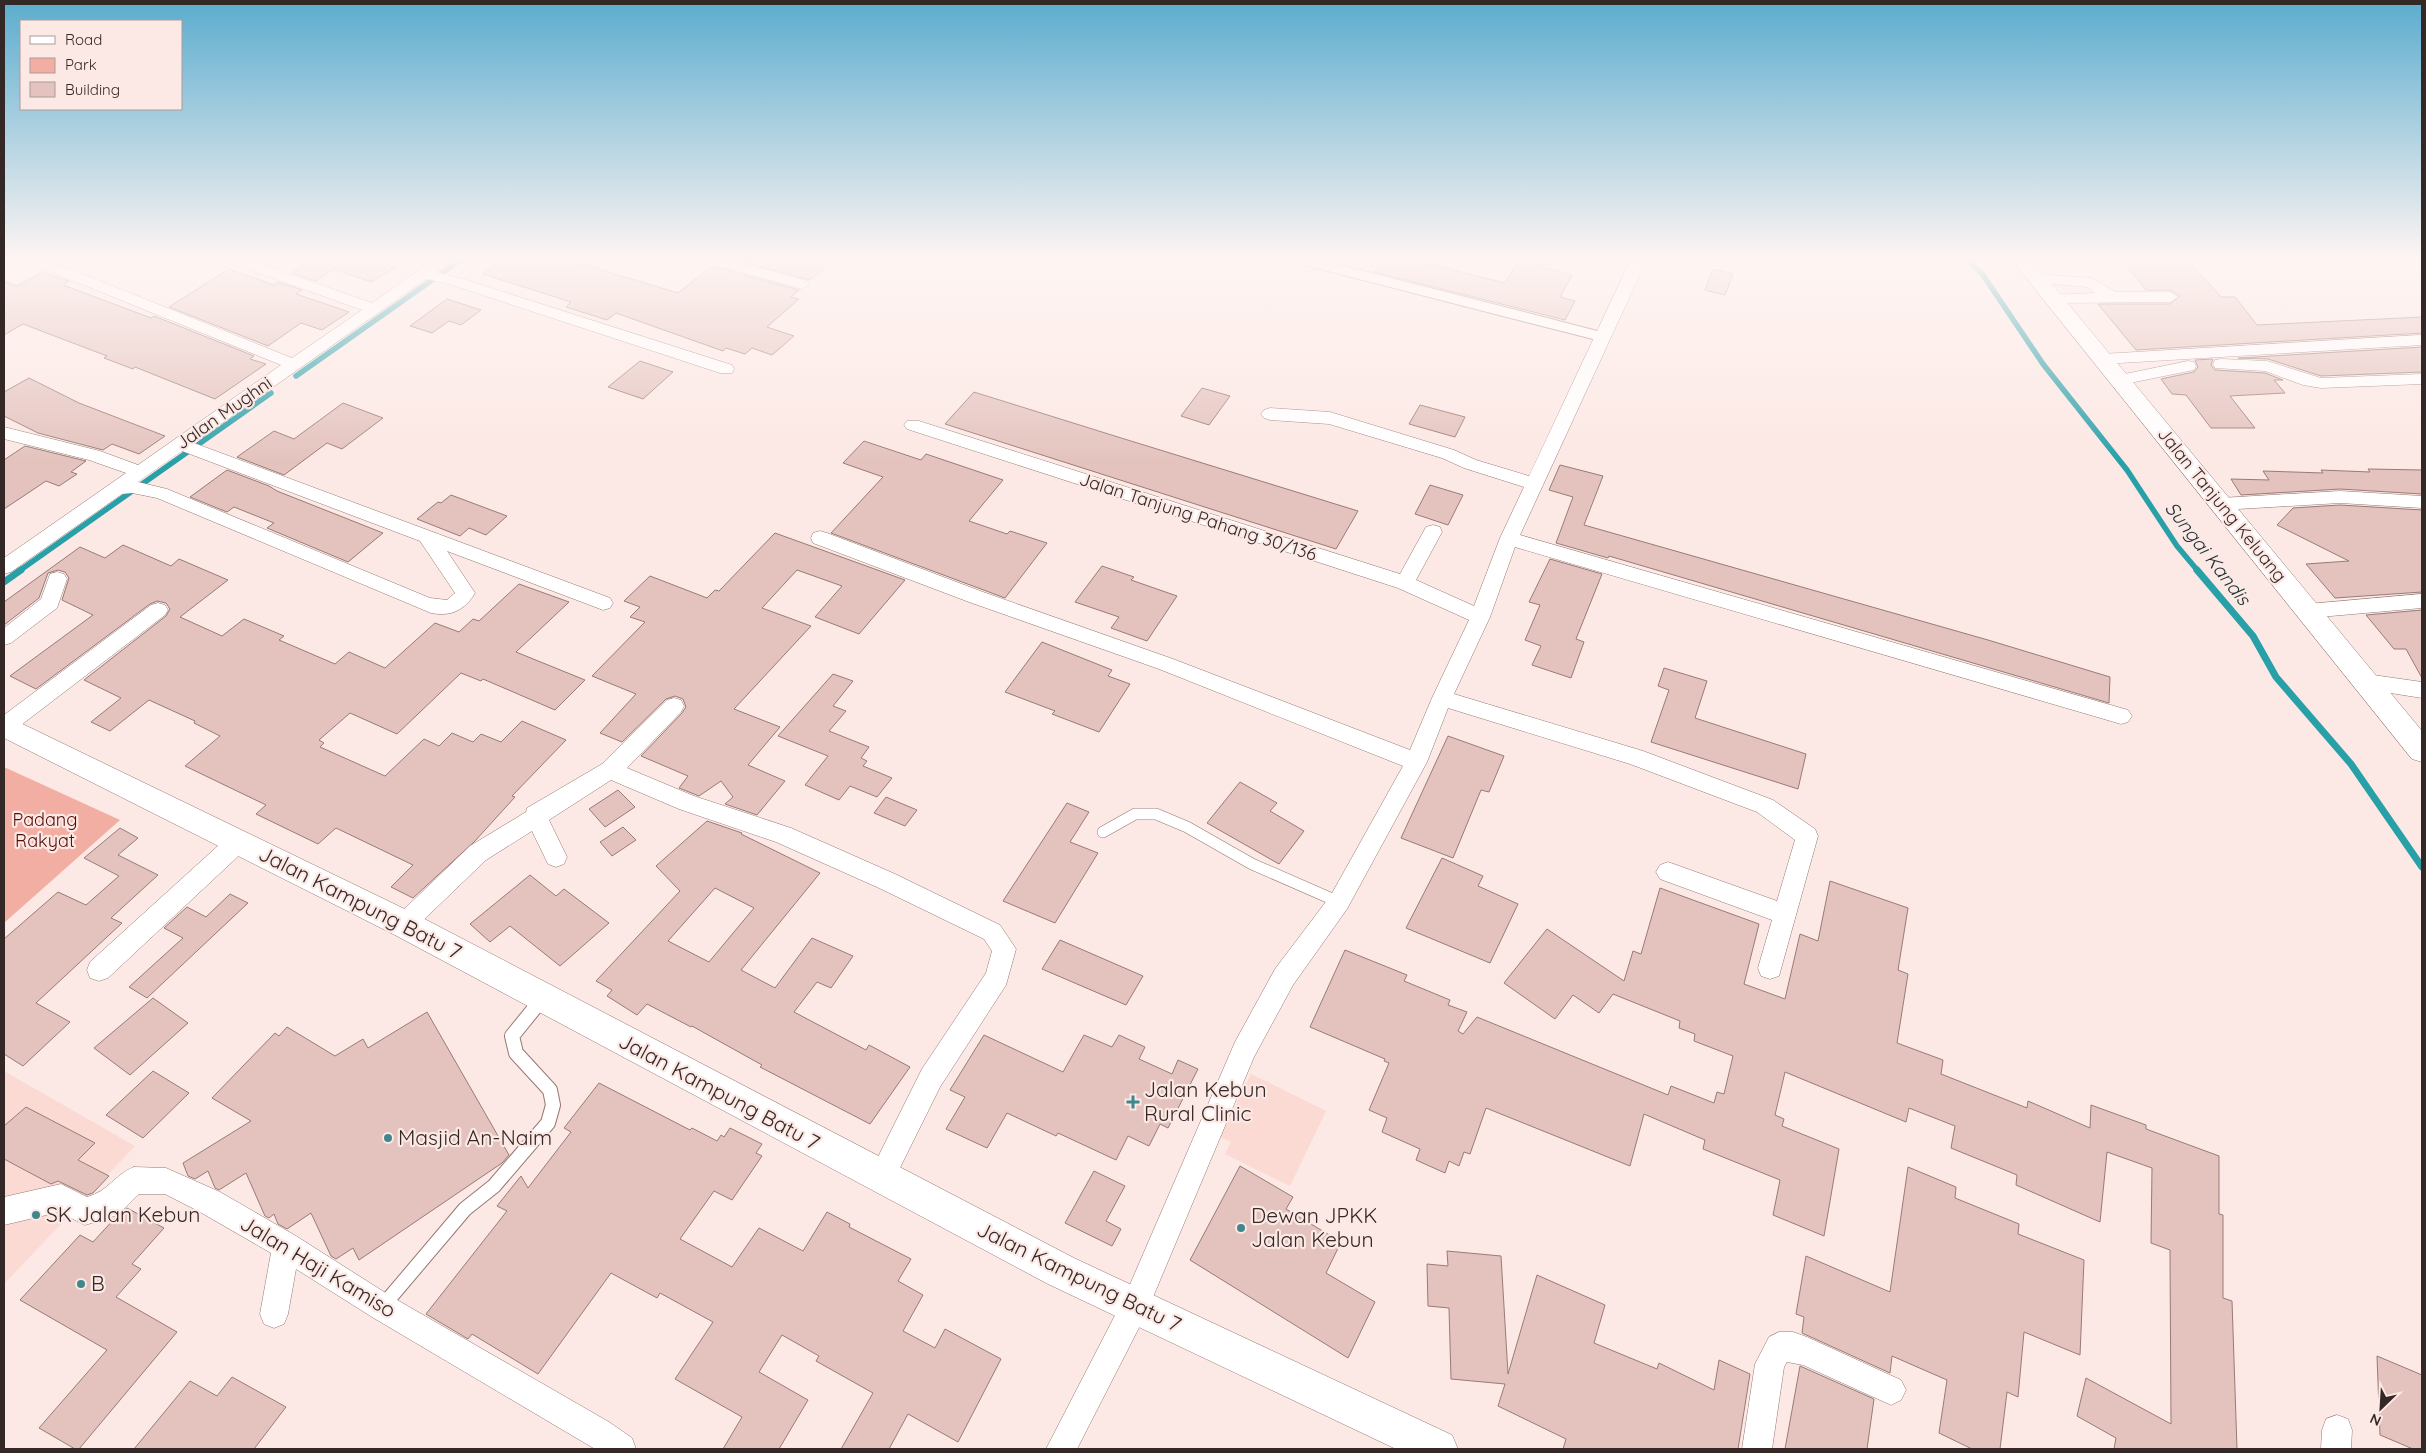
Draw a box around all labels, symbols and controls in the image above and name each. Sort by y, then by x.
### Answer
legend [20,20,182,110]
text: Road [65,30,102,49]
text: Park [65,55,97,74]
text: Building [65,80,120,99]
street label: Jalan Mughni [171,371,276,454]
street label: Jalan Tanjung Keluang [2153,423,2292,587]
street label: Jalan Tanjung Pahang 30/136 [1077,467,1320,566]
water label: Sungai Kandis [2160,496,2257,610]
park label: Padang Rakyat [13,808,78,852]
street label: Jalan Kampung Batu 7 [255,840,466,965]
street label: Jalan Kampung Batu 7 [615,1027,825,1155]
place label: Jalan Kebun Rural Clinic [1144,1076,1267,1126]
marker: Jalan Kebun Rural Clinic [1126,1095,1140,1109]
place label: Masjid An-Naim [398,1124,552,1150]
marker: Masjid An-Naim [382,1132,394,1144]
place label: SK Jalan Kebun [46,1201,200,1227]
place label: Dewan JPKK Jalan Kebun [1251,1202,1377,1252]
marker: SK Jalan Kebun [30,1209,42,1221]
street label: Jalan Haji Kamiso [236,1209,401,1323]
street label: Jalan Kampung Batu 7 [973,1215,1186,1337]
marker: Dewan JPKK Jalan Kebun [1235,1222,1247,1234]
place label: B [91,1270,105,1296]
marker: B [75,1278,87,1290]
north arrow [2356,1383,2406,1433]
text: N [2367,1409,2384,1430]

